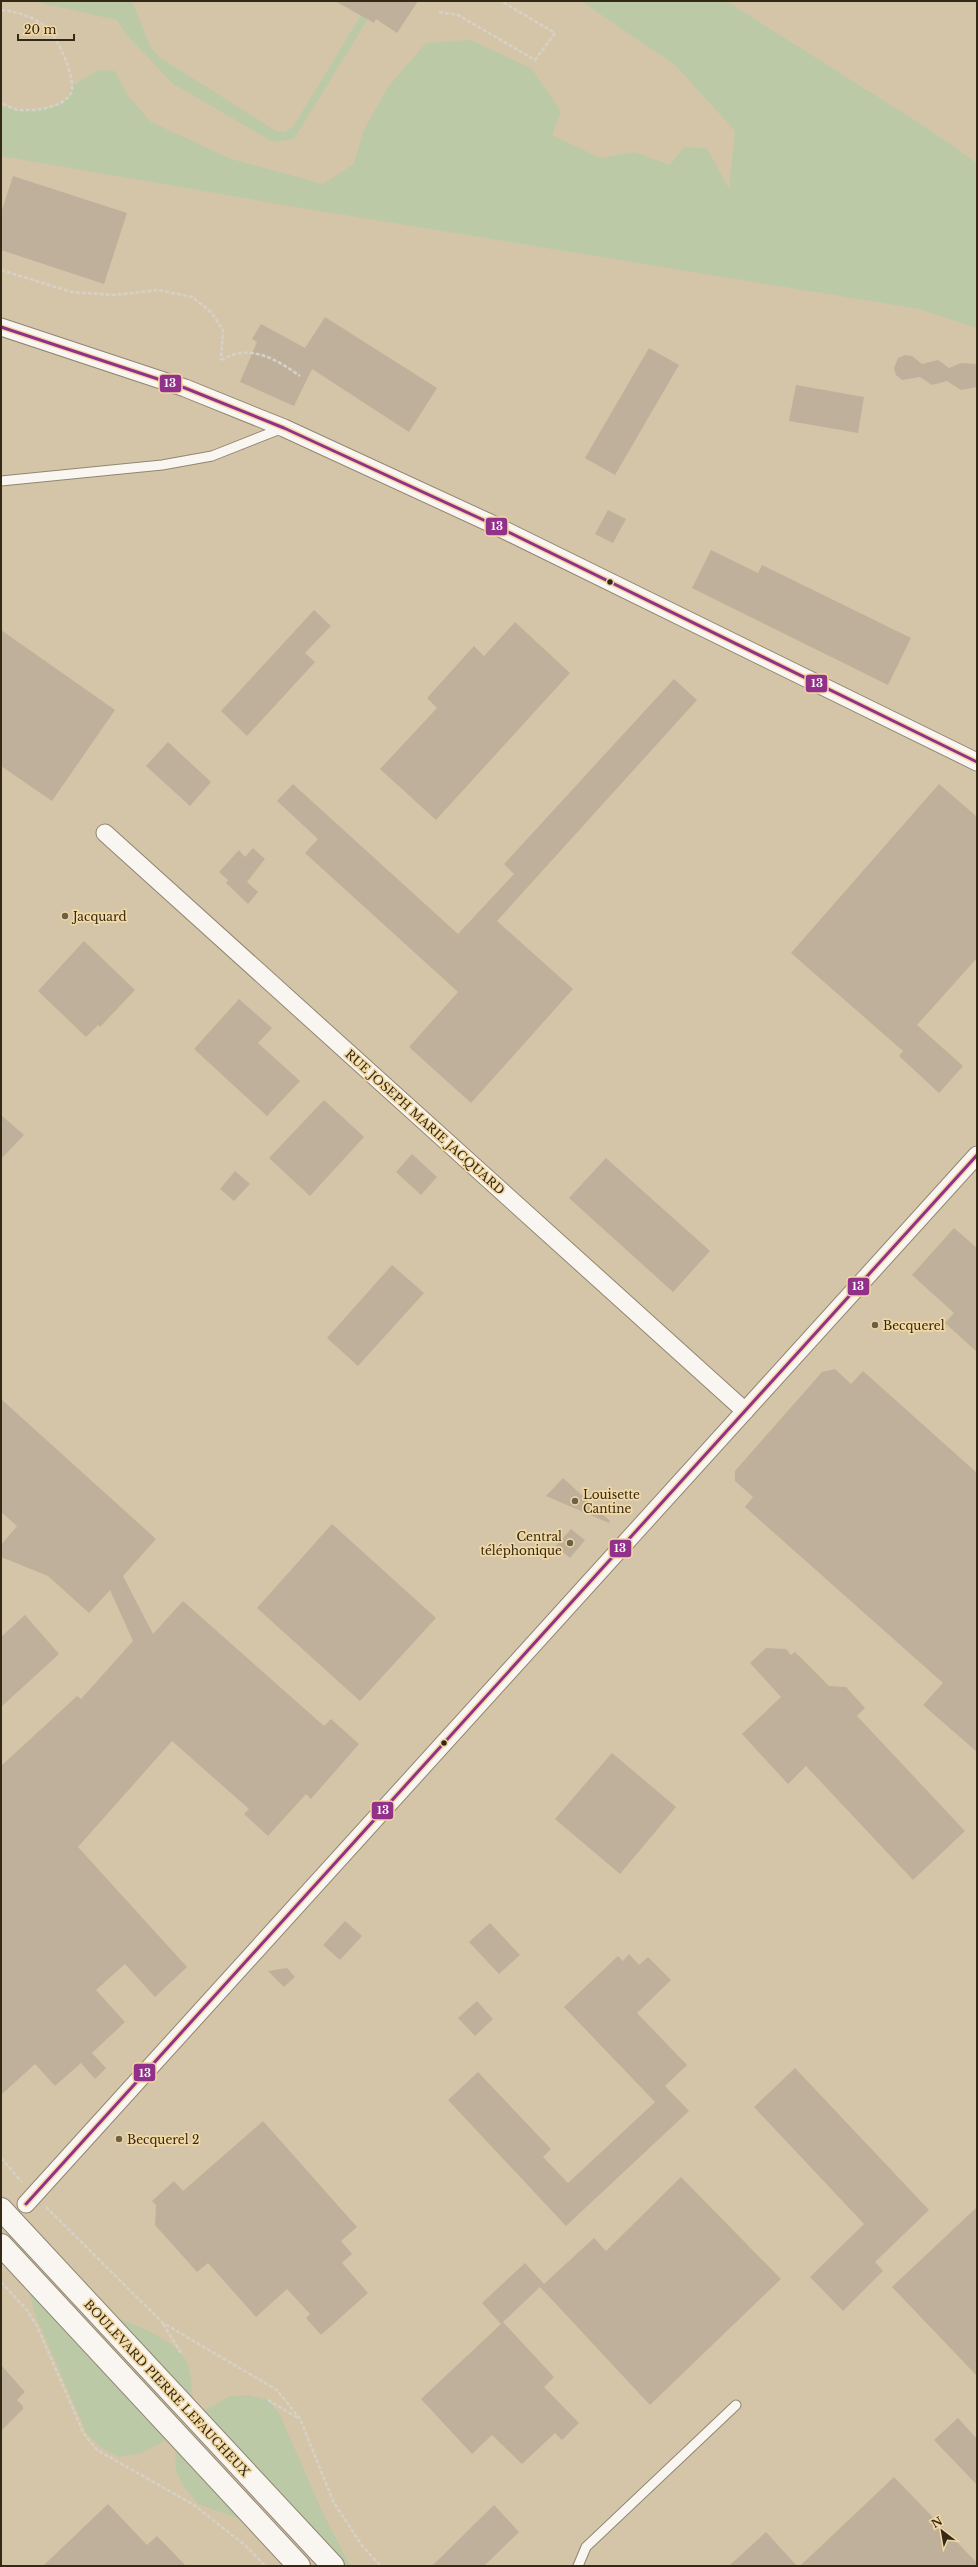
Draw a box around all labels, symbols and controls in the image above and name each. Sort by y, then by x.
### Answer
scale bar [18,16,74,42]
text: 20 m [24,22,56,37]
line badge: 13 [159,374,182,393]
text: 13 [164,376,176,390]
line badge: 13 [485,517,508,536]
text: 13 [491,519,503,533]
unlabelled marker [605,577,615,587]
line badge: 13 [805,674,828,693]
text: 13 [811,676,823,690]
place label: Jacquard [71,909,127,924]
marker: Jacquard [60,911,70,921]
street label: RUE JOSEPH MARIE JACQUARD [342,1046,508,1198]
line badge: 13 [847,1277,870,1296]
text: 13 [852,1279,864,1293]
place label: Becquerel [883,1318,945,1333]
marker: Becquerel [870,1320,880,1330]
place label: Louisette Cantine [583,1487,640,1516]
marker: Louisette Cantine [570,1496,580,1506]
place label: Central téléphonique [480,1529,562,1558]
marker: Central téléphonique [565,1538,575,1548]
line badge: 13 [609,1539,632,1558]
text: 13 [614,1541,626,1555]
unlabelled marker [439,1738,449,1748]
line badge: 13 [371,1801,394,1820]
text: 13 [377,1803,389,1817]
line badge: 13 [133,2063,156,2082]
text: 13 [139,2066,151,2080]
place label: Becquerel 2 [127,2132,199,2147]
marker: Becquerel 2 [114,2134,124,2144]
street label: BOULEVARD PIERRE LEFAUCHEUX [81,2297,253,2479]
north arrow [922,2511,962,2551]
text: N [929,2513,945,2531]

